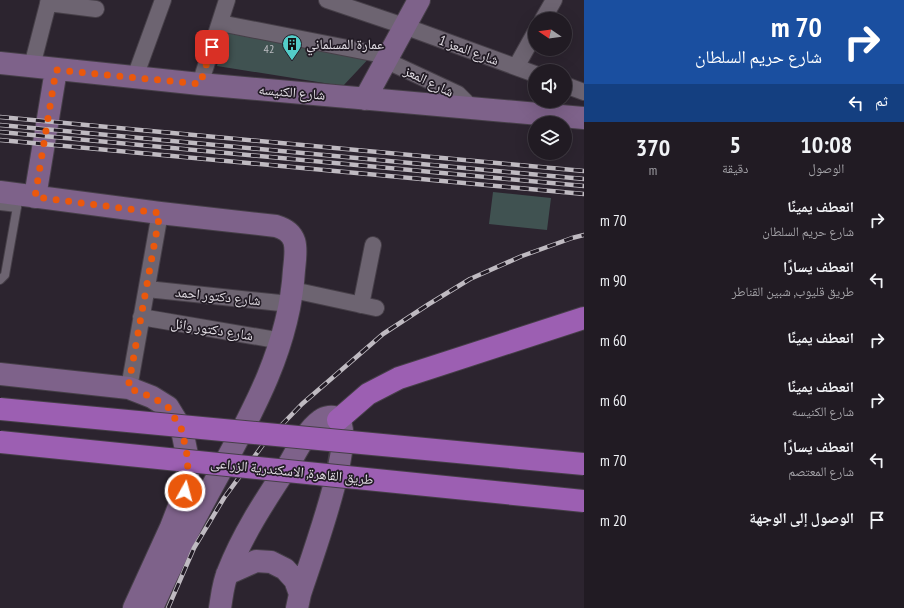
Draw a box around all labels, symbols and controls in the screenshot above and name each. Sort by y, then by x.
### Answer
text: 70 m [771,8,822,45]
north arrow [528,12,572,56]
map controls [528,12,572,160]
icon: right [836,16,888,68]
pin [195,30,229,64]
street label: شارع المعز 1 [436,31,501,70]
building icon: عمارة المسلماني [281,33,303,61]
place label: عمارة المسلماني [306,35,384,56]
icon: arrive [201,36,223,58]
house number: 42 [264,41,274,56]
text: شارع حريم السلطان [695,45,822,68]
street label: شارع المعز [400,61,457,102]
button: sound [528,64,572,108]
street label: شارع الكنيسه [258,80,326,105]
text: ثم [875,91,888,110]
icon: left [845,92,867,114]
button: layers [528,116,572,160]
text: 5 [730,129,741,160]
text: 10:08 [800,129,852,160]
text: 370 [636,132,670,163]
text: دقيقة [722,160,748,177]
text: الوصول [808,160,844,177]
text: m [649,162,657,179]
text: انعطف يمينًا [787,197,854,216]
icon: right [866,209,888,231]
text: 70 m [600,211,626,230]
text: شارع حريم السلطان [762,223,854,240]
text: انعطف يسارًا [783,257,854,276]
icon: left [866,269,888,291]
text: 90 m [600,271,626,290]
street label: شارع دكتور احمد [174,283,262,310]
text: طريق قليوب, شبين القناطر [732,283,854,300]
street label: شارع دكتور وائل [169,314,254,345]
text: انعطف يمينًا [787,328,854,347]
icon: right [866,329,888,351]
text: 60 m [600,331,626,350]
text: انعطف يمينًا [787,377,854,396]
icon: right [866,389,888,411]
text: 60 m [600,391,626,410]
text: شارع الكنيسه [792,403,854,420]
text: انعطف يسارًا [783,437,854,456]
icon: left [866,449,888,471]
text: 70 m [600,451,626,470]
street label: طريق القاهرة, الاسكندرية الزراعى [209,453,374,490]
text: شارع المعتصم [788,463,854,480]
position arrow [164,470,206,512]
text: الوصول إلى الوجهة [749,508,854,527]
icon: arrive [866,509,888,531]
text: 20 m [600,511,626,530]

